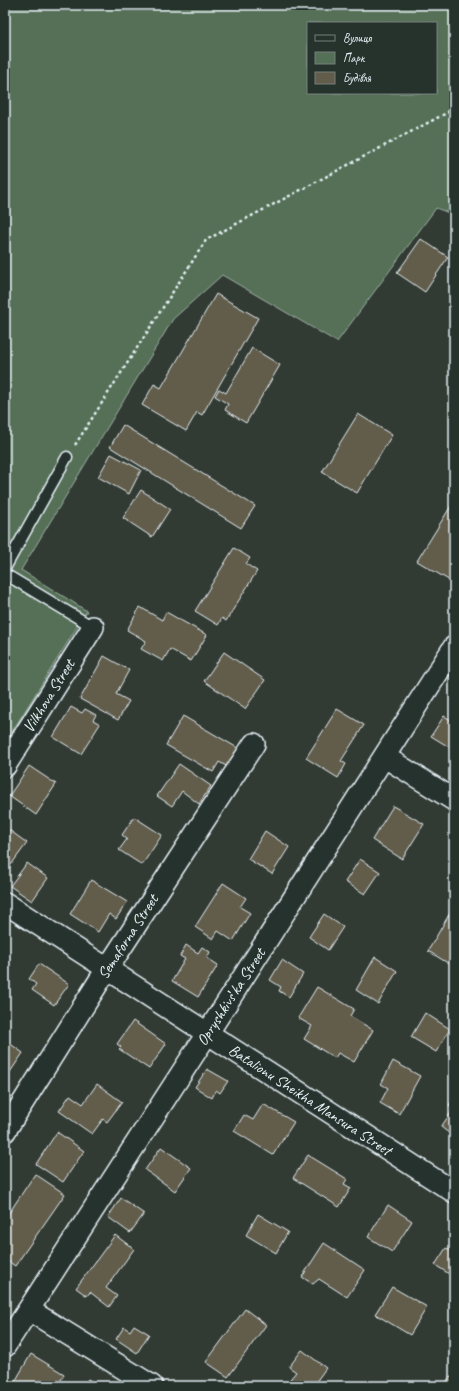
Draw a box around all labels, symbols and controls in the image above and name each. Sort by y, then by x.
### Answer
legend [307,22,437,94]
text: Вулиця [343,30,372,46]
text: Парк [343,50,366,66]
text: Будівля [343,70,372,86]
street label: Vilkhova Street [19,654,80,736]
street label: Semaforna Street [93,890,164,983]
street label: Opryshkivsʹka Street [192,943,271,1049]
street label: Batalionu Sheikha Mansura Street [225,1040,397,1162]

